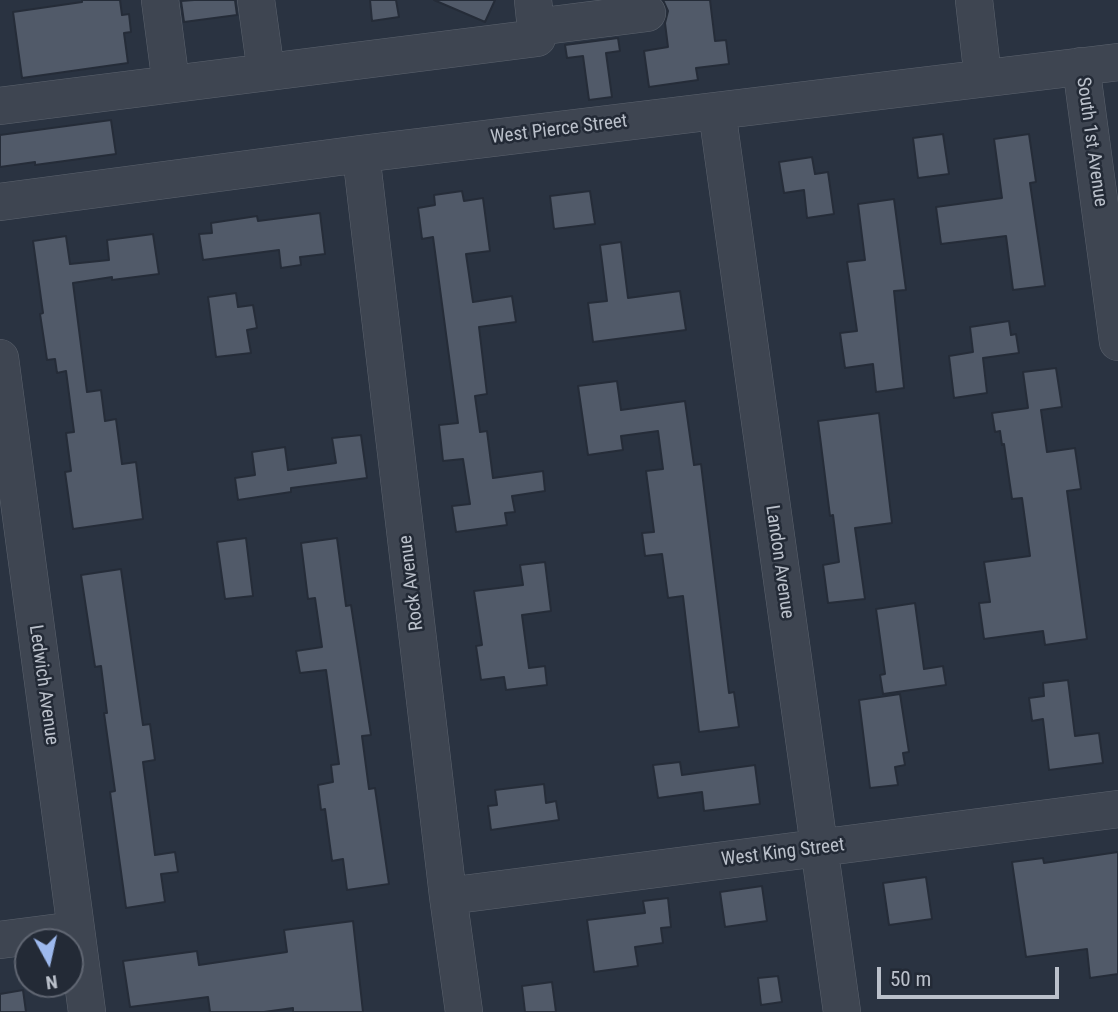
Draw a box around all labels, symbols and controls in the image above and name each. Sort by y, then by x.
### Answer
street label: South 1st Avenue [1071,76,1111,208]
street label: West Pierce Street [489,110,629,150]
street label: Landon Avenue [760,504,798,620]
street label: Rock Avenue [395,534,429,632]
street label: Ledwich Avenue [23,623,63,747]
street label: West King Street [720,834,846,872]
north arrow [14,928,84,998]
scale bar [880,953,1062,997]
text: 50 m [890,967,931,991]
text: N [44,970,59,995]

